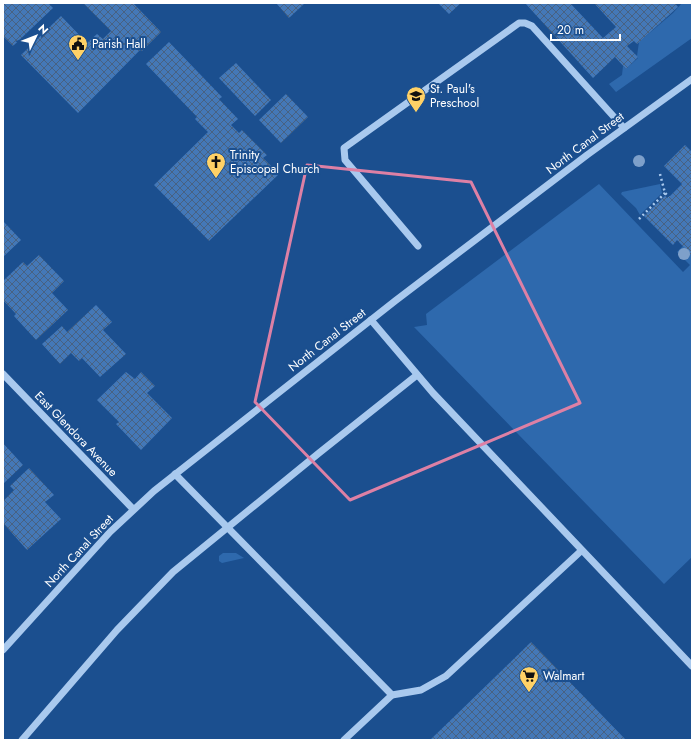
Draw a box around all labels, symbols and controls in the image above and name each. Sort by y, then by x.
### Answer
north arrow [16,16,56,56]
scale bar [551,16,620,42]
text: N [34,21,52,38]
text: 20 m [557,21,584,39]
public building icon: Parish Hall [67,33,89,61]
place label: Parish Hall [92,35,146,53]
place label: St. Paul's Preschool [430,80,479,112]
school or university icon: St. Paul's Preschool [405,85,427,113]
street label: North Canal Street [542,108,628,178]
place label: Trinity Episcopal Church [230,146,319,178]
church icon: Trinity Episcopal Church [205,151,227,179]
street label: North Canal Street [284,304,370,376]
street label: East Glendora Avenue [30,387,122,481]
street label: North Canal Street [40,510,118,591]
supermarket icon: Walmart [518,665,540,693]
place label: Walmart [543,667,584,685]

